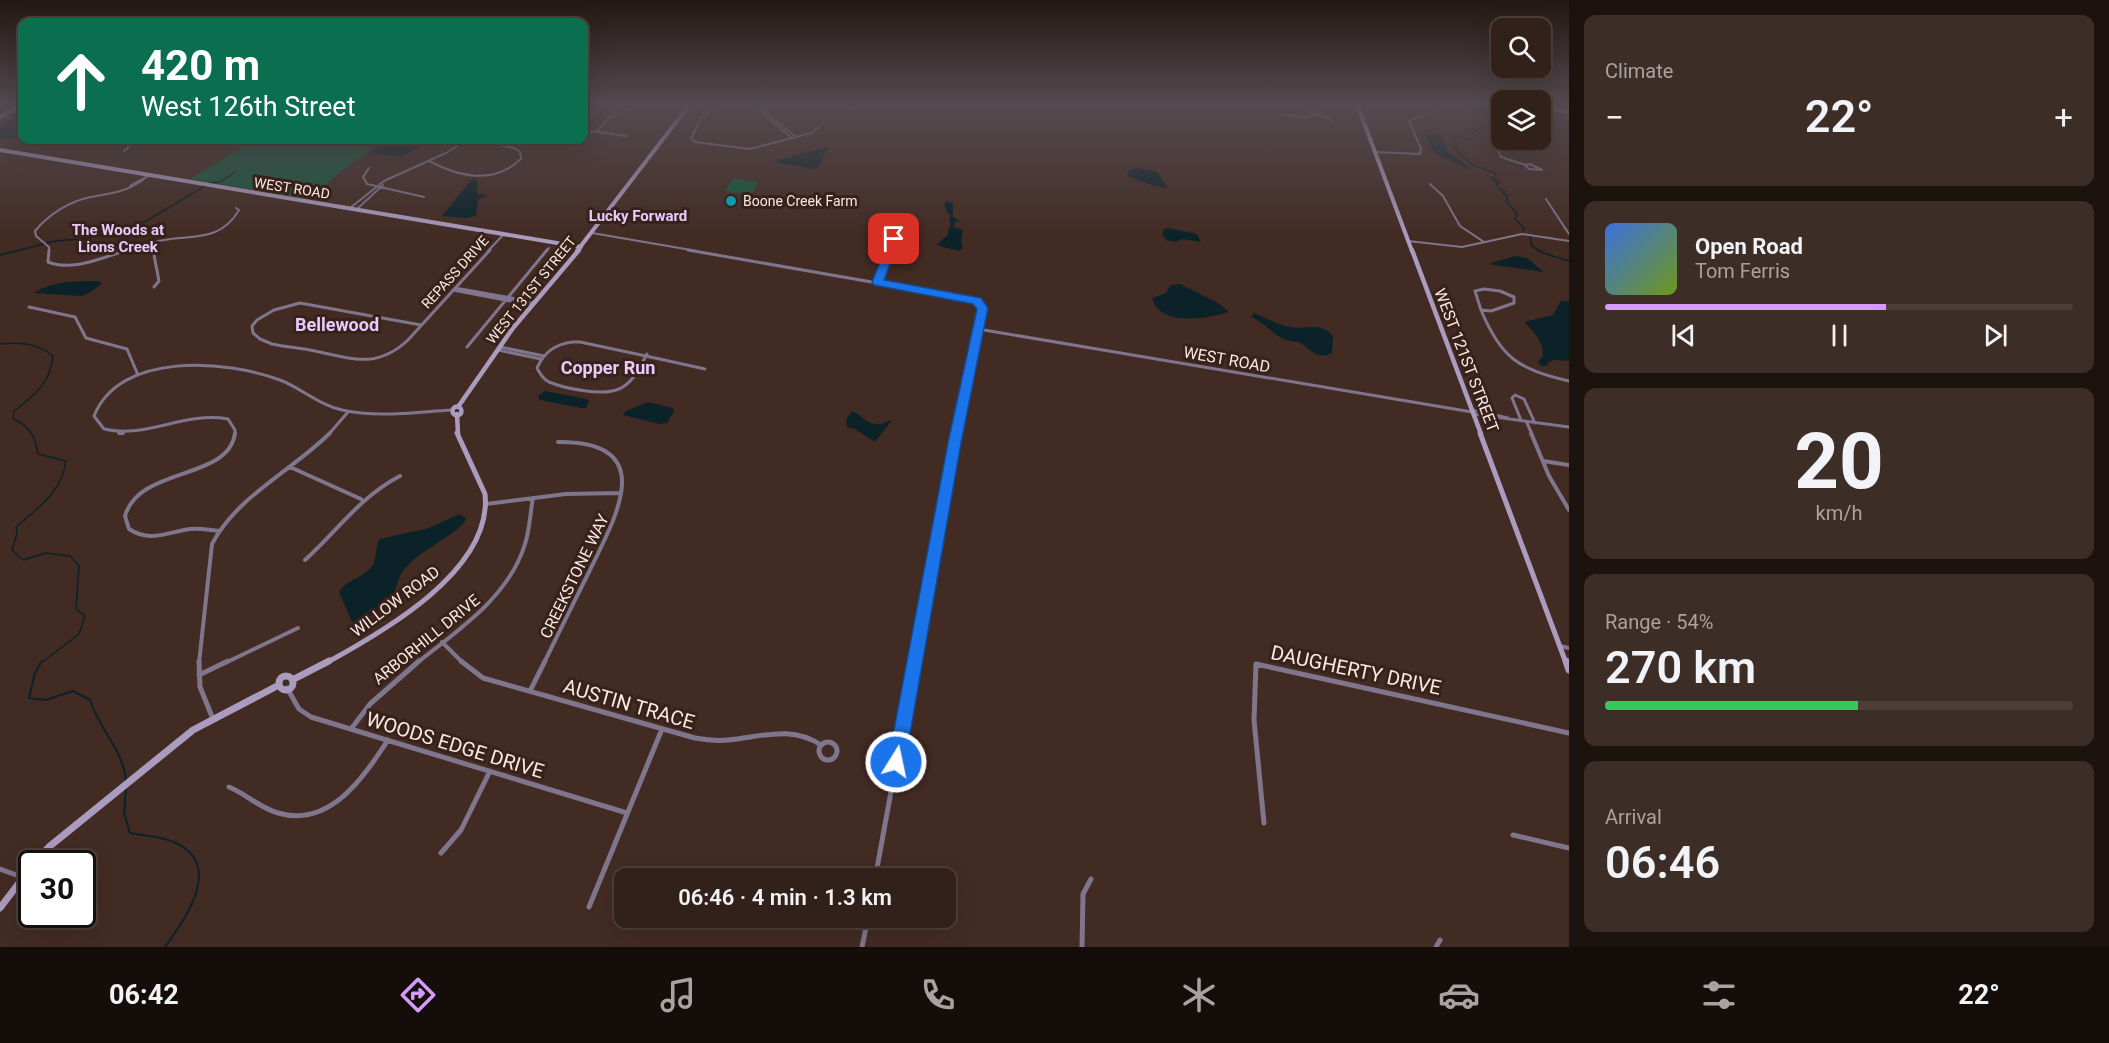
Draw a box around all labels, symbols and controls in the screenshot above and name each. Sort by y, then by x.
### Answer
map controls [1491,18,1551,150]
button: search [1491,18,1551,78]
text: 420 m [141,41,260,90]
icon: ahead [42,42,120,120]
text: Climate [1605,59,1673,83]
button: layers [1491,90,1551,150]
text: 22° [1805,90,1873,143]
text: West 126th Street [141,91,355,123]
text: − [1605,98,1624,137]
text: + [2054,98,2073,137]
street label: WEST ROAD [253,174,331,202]
place label: Boone Creek Farm [743,193,858,209]
marker: Boone Creek Farm [724,194,738,208]
district label: Lucky Forward [589,207,687,225]
pin [868,213,919,264]
district label: The Woods at Lions Creek [72,221,164,256]
icon: arrive [877,222,910,255]
street label: REPASS DRIVE [418,232,492,312]
street label: WEST 131ST STREET [483,233,580,347]
text: Open Road [1695,234,1803,259]
text: Tom Ferris [1695,259,1790,283]
street label: WEST 121ST STREET [1430,286,1503,435]
district label: Bellewood [295,314,379,335]
icon: previous [1667,319,1700,352]
icon: pause [1823,319,1856,352]
icon: next [1979,319,2012,352]
street label: WEST ROAD [1182,343,1272,376]
district label: Copper Run [561,357,655,378]
text: 20 [1794,416,1884,507]
text: km/h [1816,501,1862,525]
street label: CREEKSTONE WAY [536,511,613,641]
street label: WILLOW ROAD [347,562,443,641]
street label: ARBORHILL DRIVE [369,590,484,688]
text: Range · 54% [1605,610,1713,634]
street label: DAUGHERTY DRIVE [1269,640,1443,700]
text: 270 km [1605,641,1756,694]
street label: AUSTIN TRACE [561,674,697,734]
street label: WOODS EDGE DRIVE [363,707,547,783]
position arrow [864,730,928,794]
text: Arrival [1605,805,1662,829]
text: 06:46 [1605,836,1720,889]
speed limit sign: 30 [18,850,96,928]
text: 06:46 · 4 min · 1.3 km [678,885,892,910]
icon: directions [397,974,439,1016]
icon: music [657,974,699,1016]
icon: phone [917,974,959,1016]
icon: climate [1178,974,1220,1016]
icon: car [1438,974,1480,1016]
icon: filters [1698,974,1740,1016]
text: 06:42 [109,979,179,1011]
text: 22° [1958,979,2000,1011]

